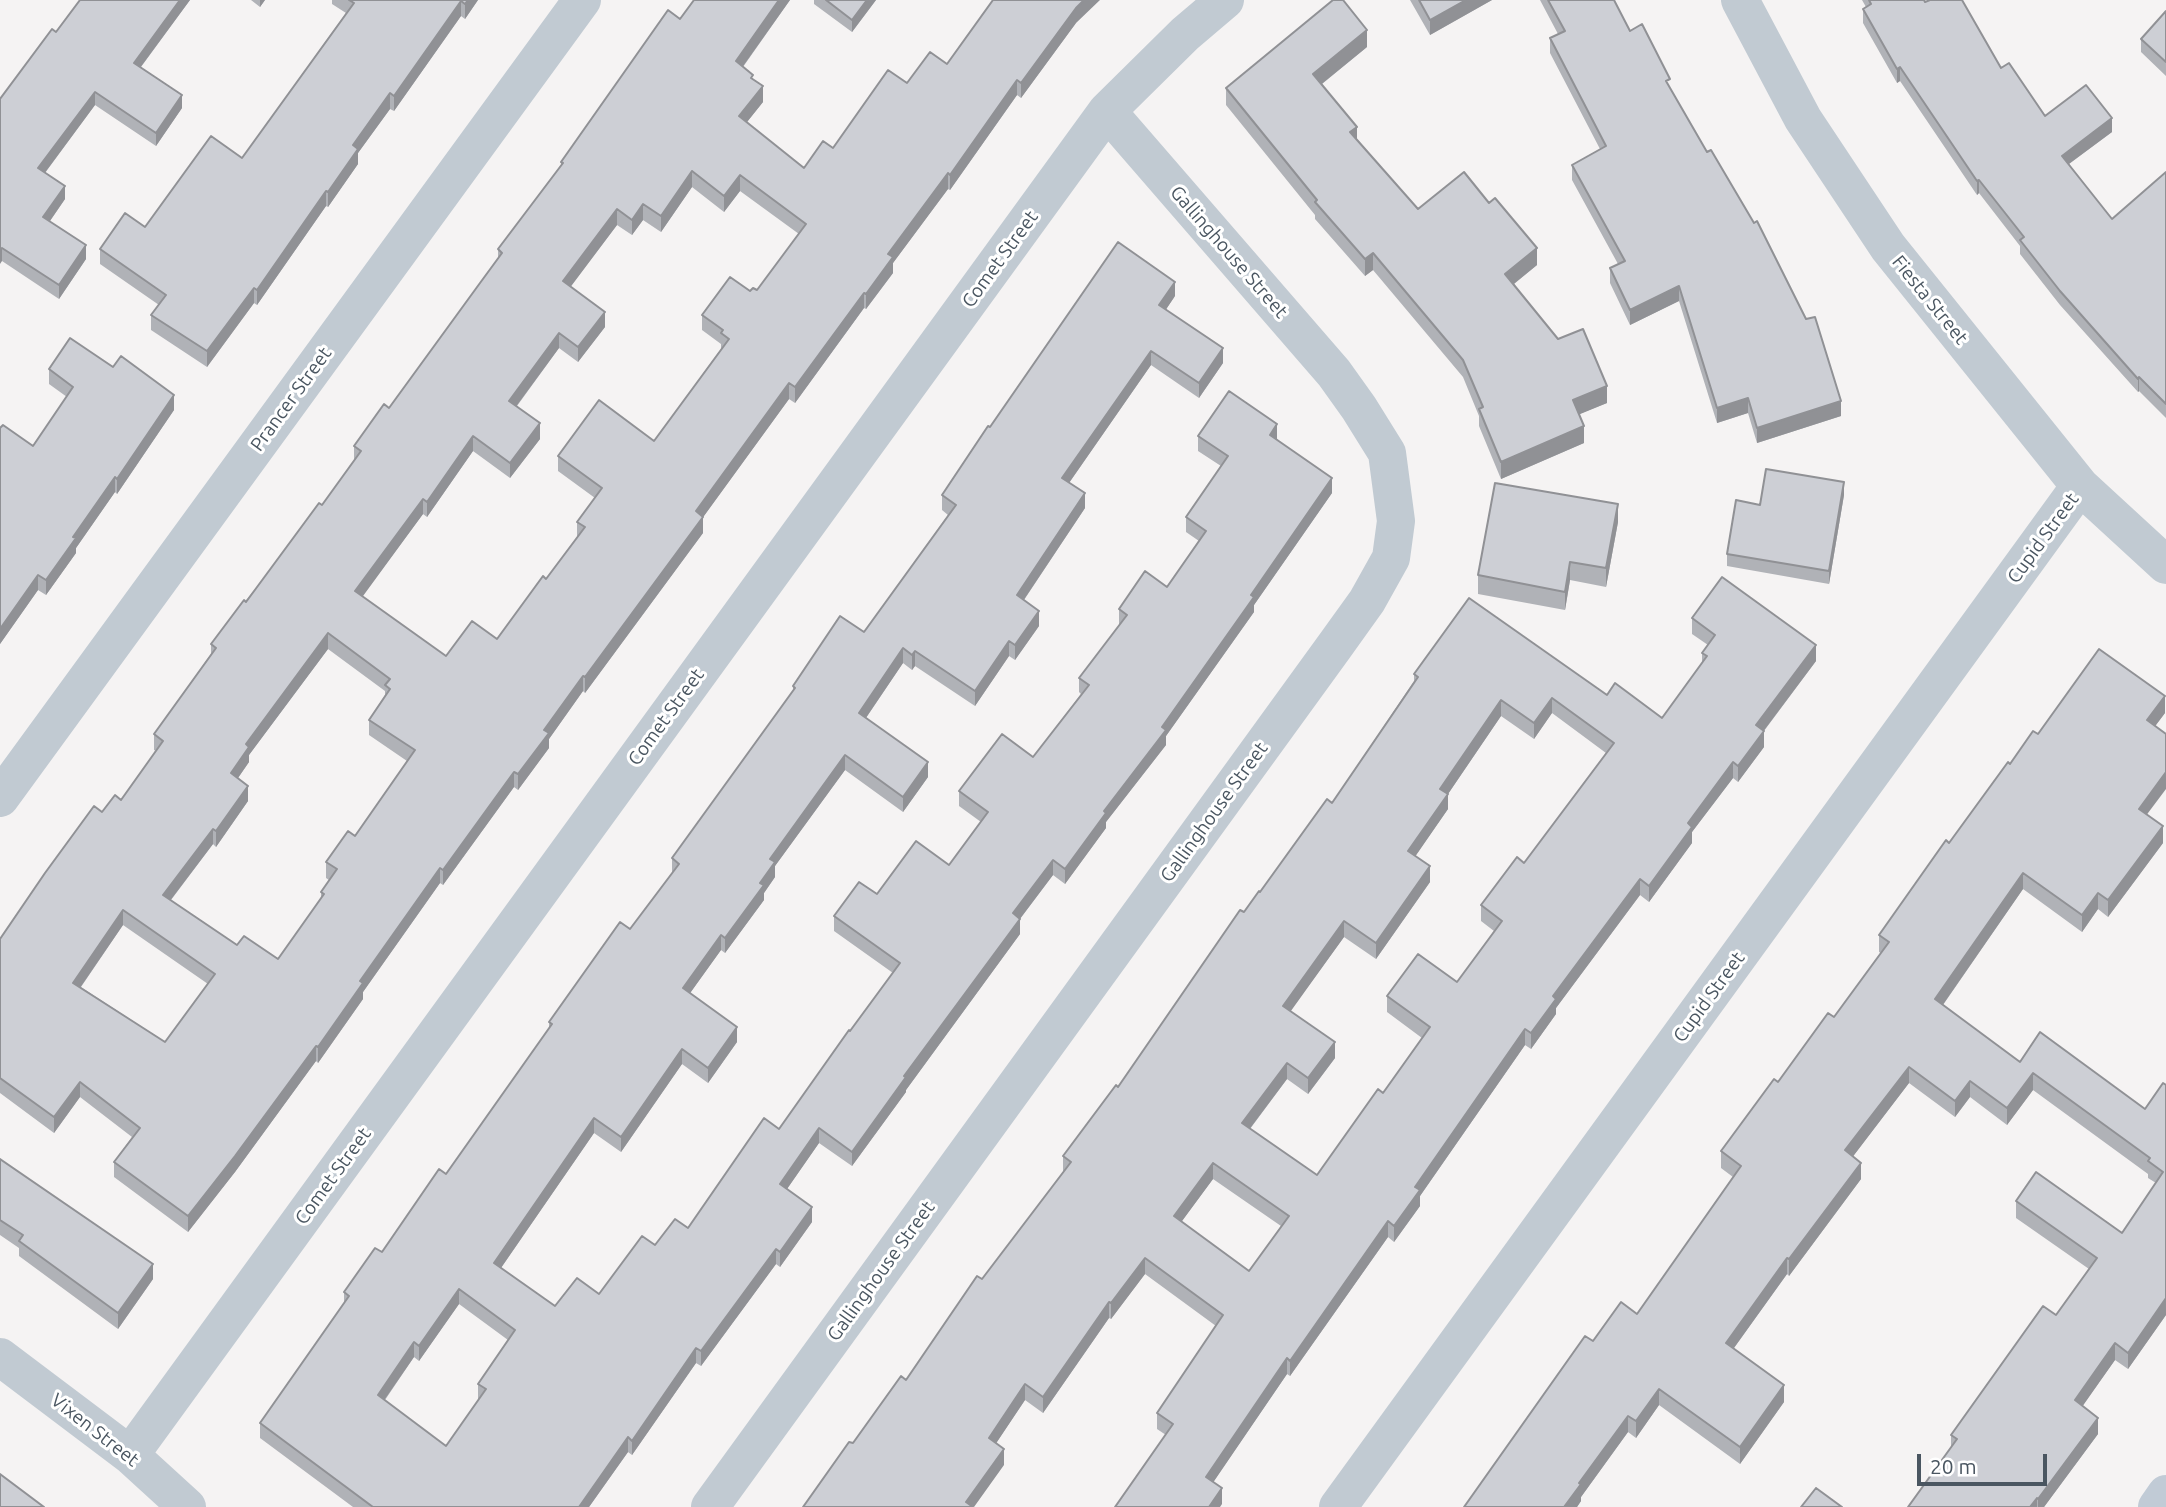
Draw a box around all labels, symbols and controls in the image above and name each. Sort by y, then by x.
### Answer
street label: Gallinghouse Street [1165,181,1293,323]
street label: Comet Street [957,206,1043,312]
street label: Fiesta Street [1887,251,1973,349]
street label: Prancer Street [246,343,336,455]
street label: Cupid Street [2002,488,2084,588]
street label: Comet Street [623,664,709,770]
street label: Gallinghouse Street [1156,737,1272,887]
street label: Cupid Street [1668,947,1750,1047]
street label: Comet Street [290,1123,376,1229]
street label: Gallinghouse Street [823,1196,939,1346]
street label: Vixen Street [46,1389,144,1471]
scale bar [1921,1440,2050,1484]
text: 20 m [1930,1454,1977,1478]

